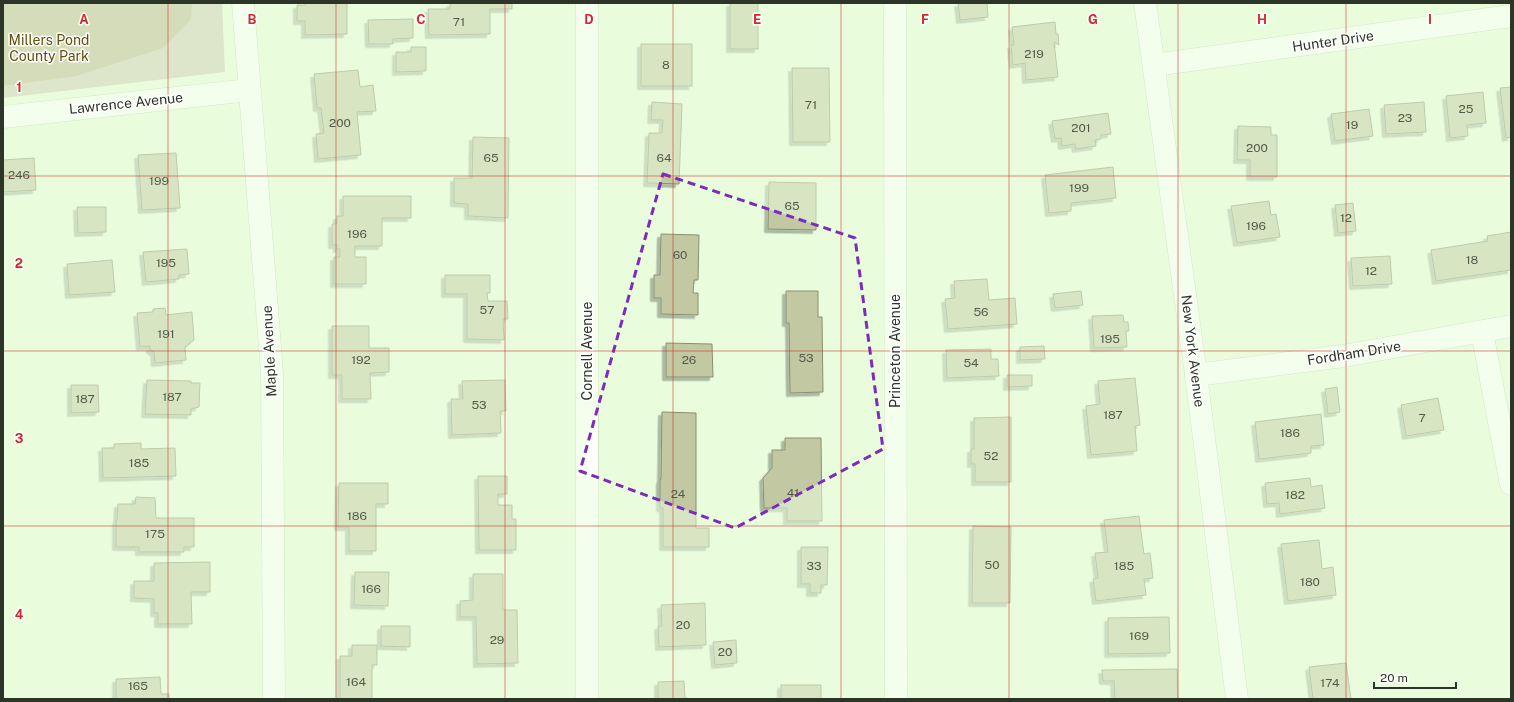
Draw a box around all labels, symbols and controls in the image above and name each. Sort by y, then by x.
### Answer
text: A [79,12,89,27]
text: B [248,12,257,27]
text: C [416,12,426,27]
text: D [584,12,594,27]
text: E [753,12,761,27]
text: F [921,12,929,27]
text: G [1088,12,1098,27]
text: H [1257,12,1267,27]
text: I [1428,12,1432,27]
house number: 71 [453,15,465,29]
street label: Hunter Drive [1291,27,1375,55]
park label: Millers Pond County Park [9,32,89,64]
house number: 219 [1024,47,1044,61]
house number: 8 [662,58,670,72]
text: 1 [16,80,22,95]
street label: Lawrence Avenue [68,89,184,117]
house number: 71 [805,98,817,112]
house number: 25 [1459,102,1474,116]
house number: 23 [1398,111,1412,125]
house number: 200 [329,116,351,130]
house number: 19 [1346,118,1358,132]
house number: 201 [1071,121,1091,135]
house number: 200 [1246,141,1268,155]
house number: 65 [483,151,499,165]
house number: 64 [657,151,672,165]
house number: 246 [8,168,30,182]
house number: 199 [149,174,169,188]
house number: 199 [1069,181,1089,195]
house number: 65 [784,199,800,213]
house number: 12 [1340,211,1352,225]
house number: 196 [1246,219,1266,233]
house number: 196 [347,227,367,241]
house number: 60 [673,248,687,262]
house number: 18 [1466,253,1479,267]
text: 2 [15,256,23,271]
house number: 195 [156,256,176,270]
house number: 12 [1365,264,1377,278]
street label: Princeton Avenue [887,294,903,408]
street label: New York Avenue [1178,294,1208,408]
street label: Cornell Avenue [579,302,595,400]
house number: 57 [480,303,494,317]
street label: Maple Avenue [259,305,279,397]
house number: 56 [973,305,989,319]
house number: 191 [157,327,175,341]
house number: 195 [1100,332,1120,346]
street label: Fordham Drive [1306,338,1402,368]
house number: 53 [798,351,814,365]
house number: 192 [351,353,371,367]
house number: 26 [682,353,696,367]
house number: 54 [963,356,979,370]
house number: 187 [162,390,182,404]
house number: 187 [75,392,95,406]
house number: 53 [471,398,487,412]
house number: 187 [1103,408,1123,422]
house number: 7 [1418,411,1426,425]
house number: 186 [1280,426,1300,440]
text: 3 [15,431,24,446]
house number: 52 [984,449,998,463]
house number: 185 [129,456,149,470]
house number: 41 [787,486,799,500]
house number: 24 [671,487,686,501]
house number: 182 [1285,488,1305,502]
house number: 186 [347,509,367,523]
house number: 175 [145,527,165,541]
house number: 50 [984,558,1000,572]
house number: 33 [806,559,822,573]
house number: 185 [1114,559,1134,573]
house number: 180 [1300,575,1320,589]
house number: 166 [361,582,381,596]
text: 4 [15,607,24,622]
house number: 20 [676,618,690,632]
house number: 169 [1129,629,1149,643]
house number: 29 [490,633,504,647]
house number: 20 [718,645,732,659]
scale bar [1374,664,1456,690]
text: 20 m [1380,671,1408,685]
house number: 164 [346,675,366,689]
house number: 174 [1320,676,1340,690]
house number: 165 [128,679,148,693]

